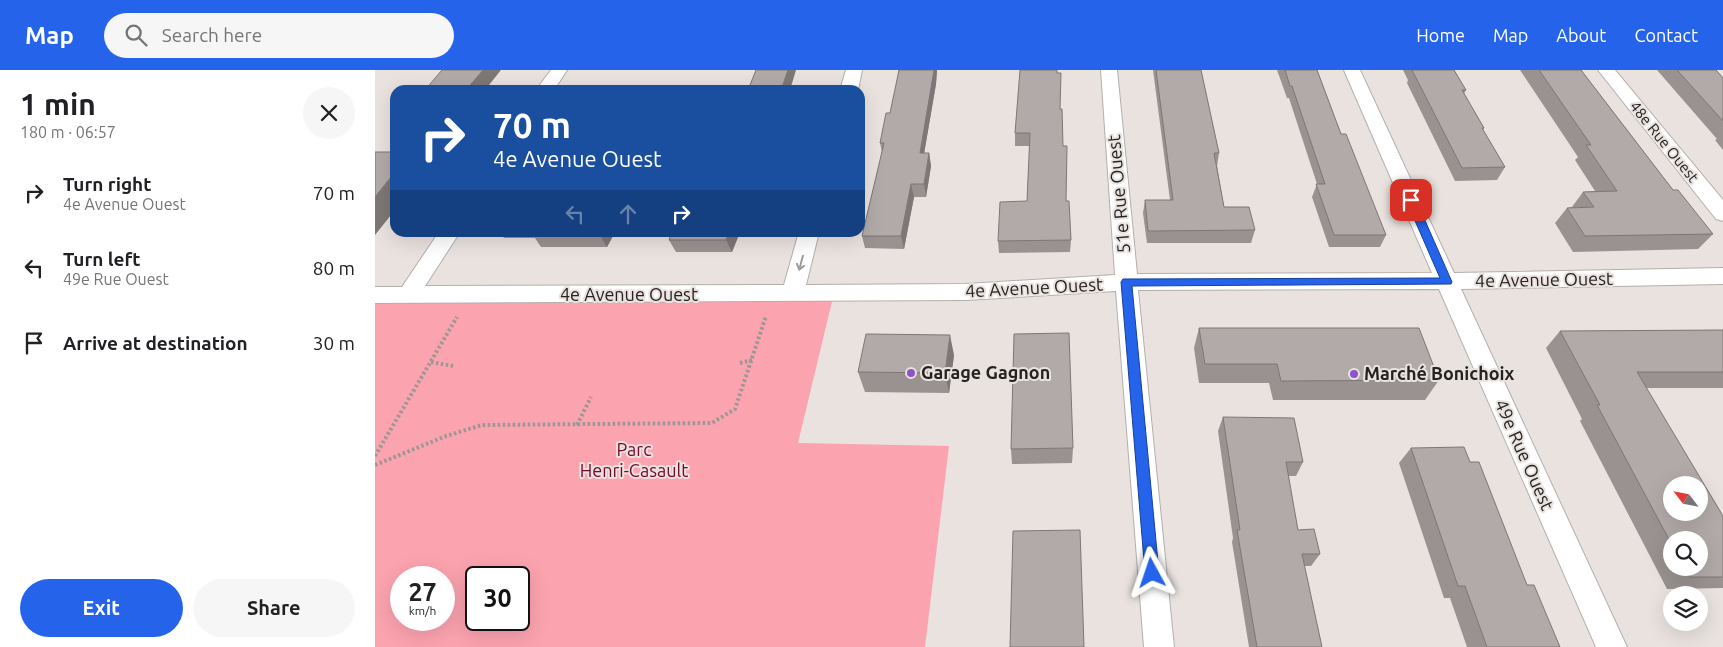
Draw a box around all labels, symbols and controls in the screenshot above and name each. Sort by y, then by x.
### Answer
search box [104,13,454,58]
icon: search [122,21,150,49]
text: Map [25,22,74,49]
text: Search here [162,24,262,46]
text: Home [1416,25,1465,45]
text: Map [1493,25,1528,45]
text: About [1556,25,1606,45]
text: Contact [1634,25,1698,45]
text: 1 min [20,87,96,121]
button: close [303,87,355,139]
street label: 48e Rue Ouest [1627,98,1702,186]
icon: right [410,105,475,170]
text: 70 m [493,105,571,145]
text: 180 m · 06:57 [20,123,116,141]
street label: 51e Rue Ouest [1103,134,1133,254]
text: 4e Avenue Ouest [493,146,662,171]
text: Turn right [63,173,151,195]
icon: right [20,179,48,207]
pin [1390,179,1432,221]
text: 70 m [313,182,355,204]
icon: arrive [1397,186,1425,214]
text: 4e Avenue Ouest [63,195,186,213]
icon: left [561,200,589,228]
icon: ahead [614,200,642,228]
icon: right [667,200,695,228]
text: Turn left [63,248,141,270]
icon: left [20,254,48,282]
one-way arrow [796,254,805,270]
text: 80 m [313,257,355,279]
street label: 4e Avenue Ouest [1475,268,1613,290]
text: 49e Rue Ouest [63,270,169,288]
street label: 4e Avenue Ouest [964,273,1103,301]
street label: 4e Avenue Ouest [560,284,698,304]
icon: arrive [20,329,48,357]
text: Arrive at destination [63,332,248,354]
text: 30 m [313,332,355,354]
place label: Garage Gagnon [921,362,1050,382]
place label: Marché Bonichoix [1364,363,1515,383]
marker: Garage Gagnon [905,367,917,379]
marker: Marché Bonichoix [1348,368,1360,380]
street label: 49e Rue Ouest [1492,396,1558,513]
park label: Parc Henri-Casault [580,439,688,480]
north arrow [1663,476,1707,521]
map controls [1663,476,1708,631]
button: search [1663,531,1708,576]
position arrow [1125,546,1177,598]
speed limit sign: 30 [465,566,530,631]
text: 27 [408,578,437,606]
button: Exit [20,579,183,637]
button: Share [193,579,355,637]
button: layers [1663,586,1708,631]
text: km/h [409,604,436,617]

